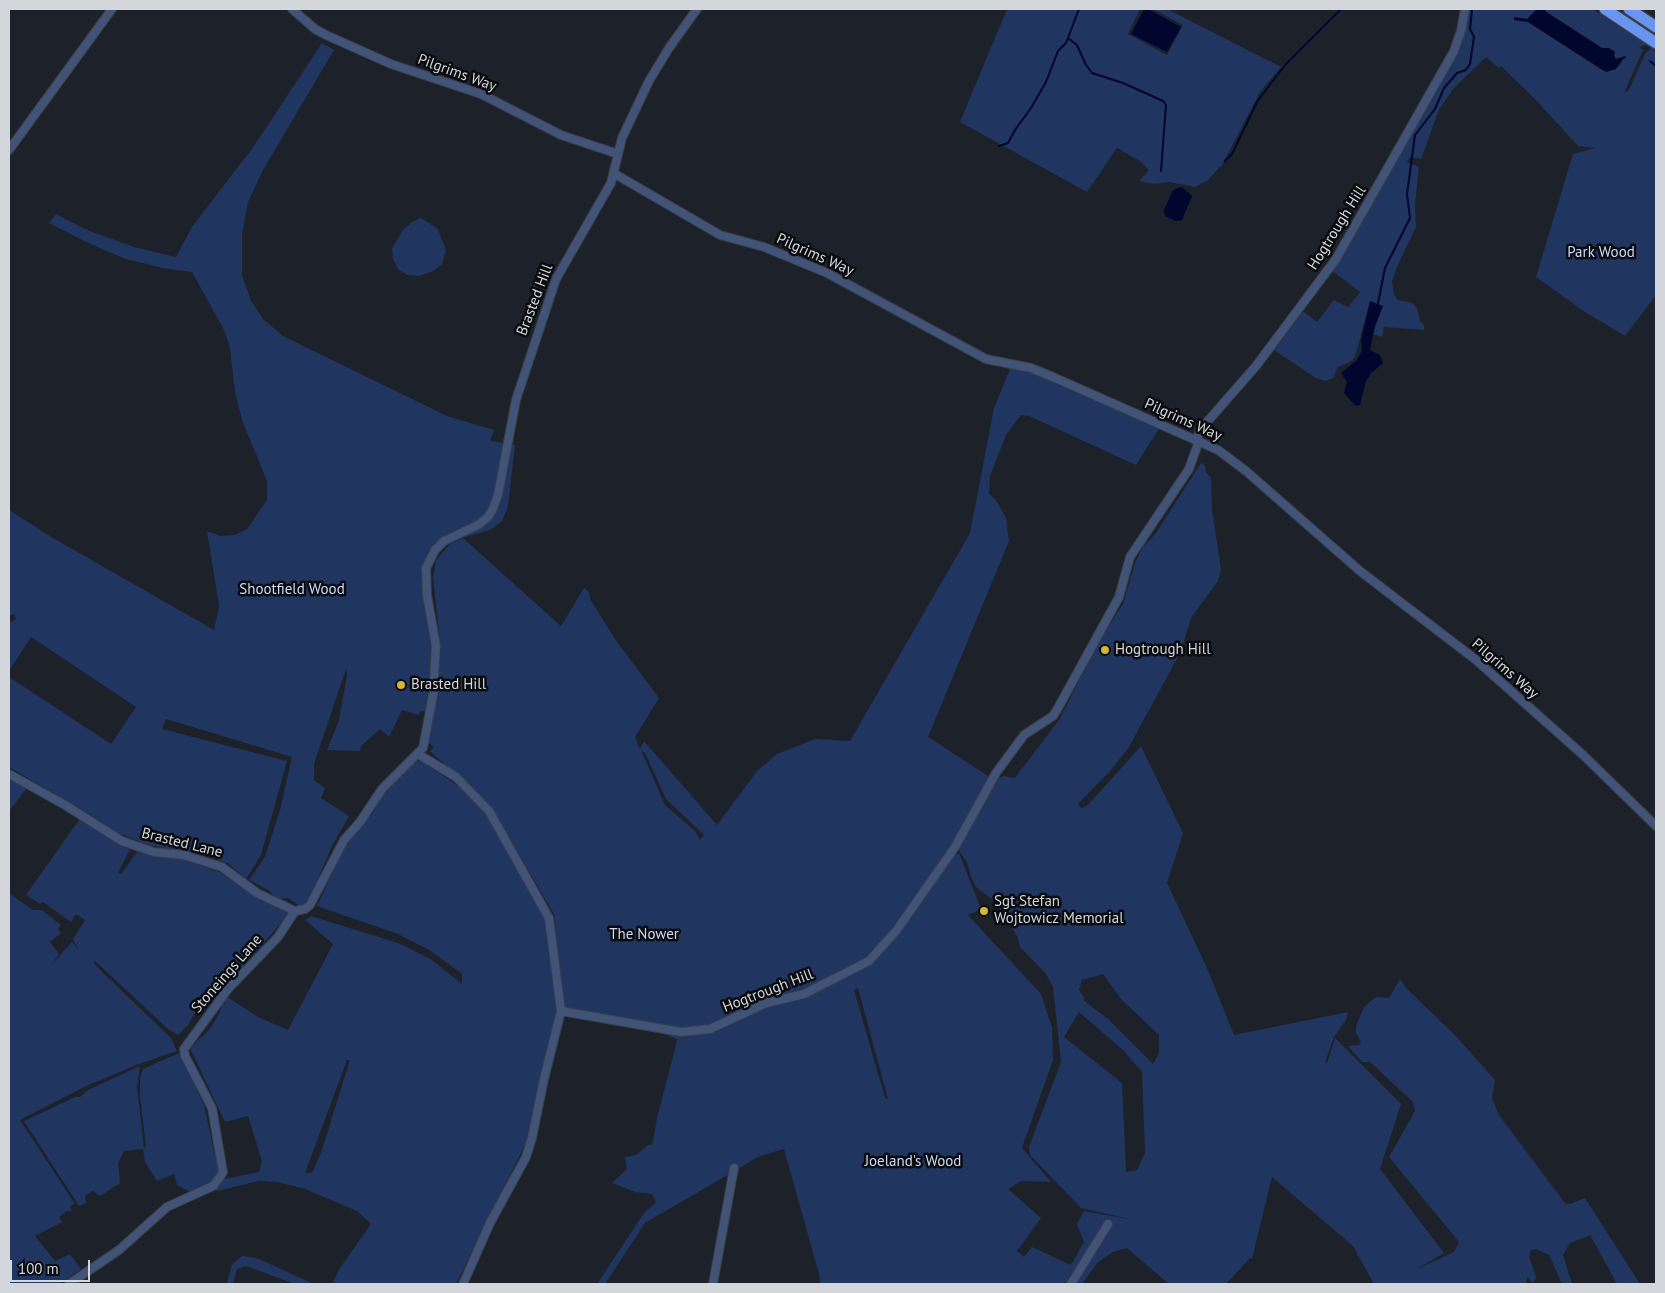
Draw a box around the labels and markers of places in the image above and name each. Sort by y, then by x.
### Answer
place label: Hogtrough Hill [1115,641,1211,659]
marker: Hogtrough Hill [1099,644,1111,656]
place label: Brasted Hill [411,676,486,694]
marker: Brasted Hill [395,679,407,691]
place label: Sgt Stefan Wojtowicz Memorial [994,893,1124,928]
marker: Sgt Stefan Wojtowicz Memorial [978,905,990,917]

